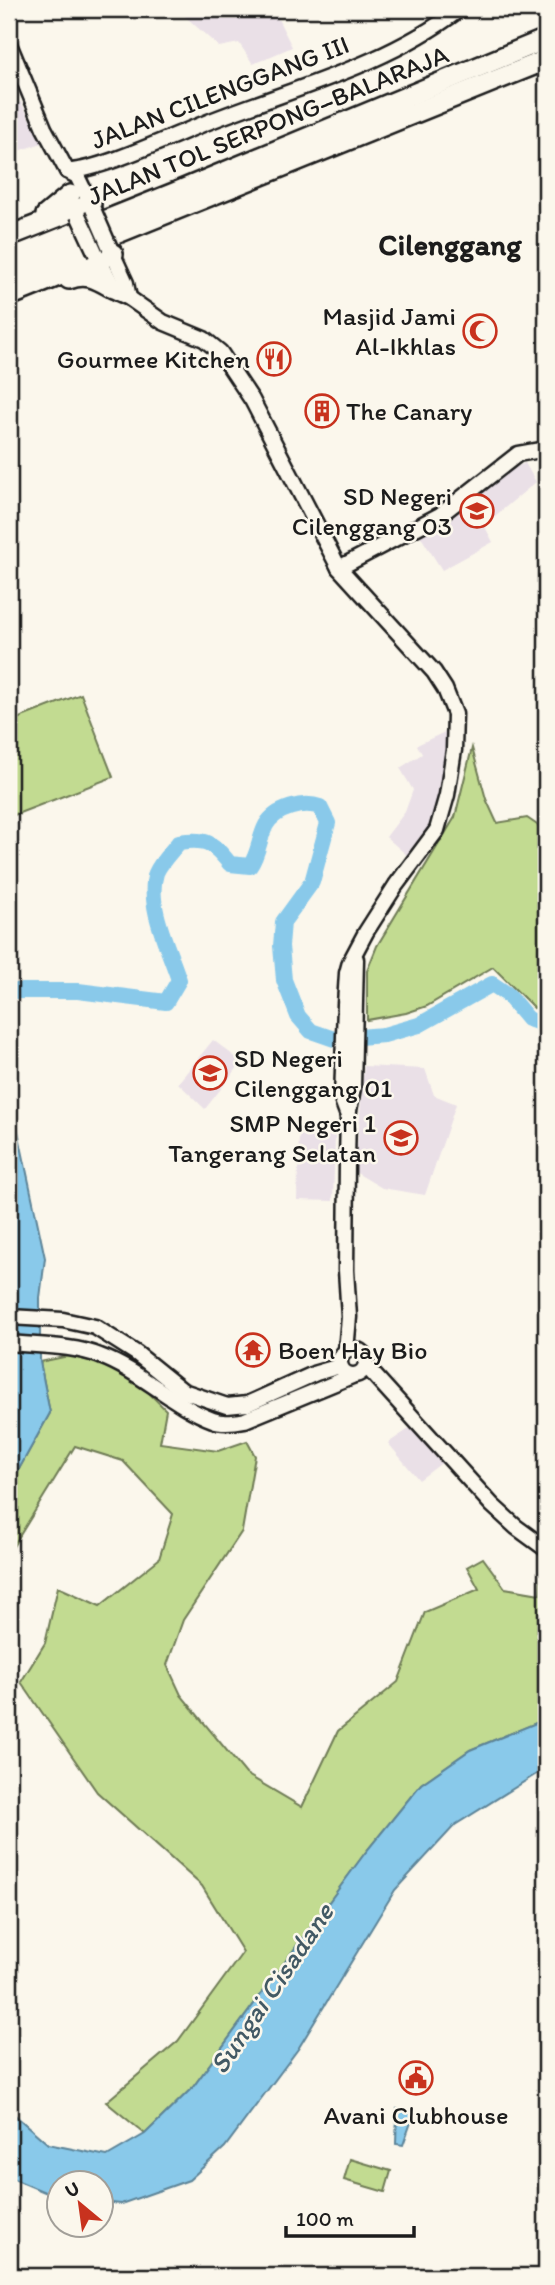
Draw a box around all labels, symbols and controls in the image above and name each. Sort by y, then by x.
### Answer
street label: JALAN CILENGGANG III [87,28,353,156]
street label: JALAN TOL SERPONG–BALARAJA [83,38,454,212]
district label: Cilenggang [378,226,522,263]
place label: Masjid Jami Al-Ikhlas [323,300,456,362]
mosque icon: Masjid Jami Al-Ikhlas [461,312,499,350]
restaurant icon: Gourmee Kitchen [255,340,293,378]
place label: Gourmee Kitchen [57,343,250,375]
building icon: The Canary [303,392,341,430]
place label: The Canary [346,395,472,427]
place label: SD Negeri Cilenggang 03 [292,480,452,542]
school or university icon: SD Negeri Cilenggang 03 [458,492,496,530]
place label: SD Negeri Cilenggang 01 [234,1042,392,1104]
school or university icon: SD Negeri Cilenggang 01 [191,1054,229,1092]
place label: SMP Negeri 1 Tangerang Selatan [168,1107,376,1169]
school or university icon: SMP Negeri 1 Tangerang Selatan [382,1119,420,1157]
temple icon: Boen Hay Bio [234,1331,272,1369]
place label: Boen Hay Bio [278,1334,427,1366]
water label: Sungai Cisadane [201,1895,341,2080]
public building icon: Avani Clubhouse [397,2059,435,2097]
place label: Avani Clubhouse [323,2099,509,2131]
north arrow [46,2170,116,2240]
text: U [61,2176,83,2203]
scale bar [286,2194,413,2238]
text: 100 m [296,2206,354,2231]

